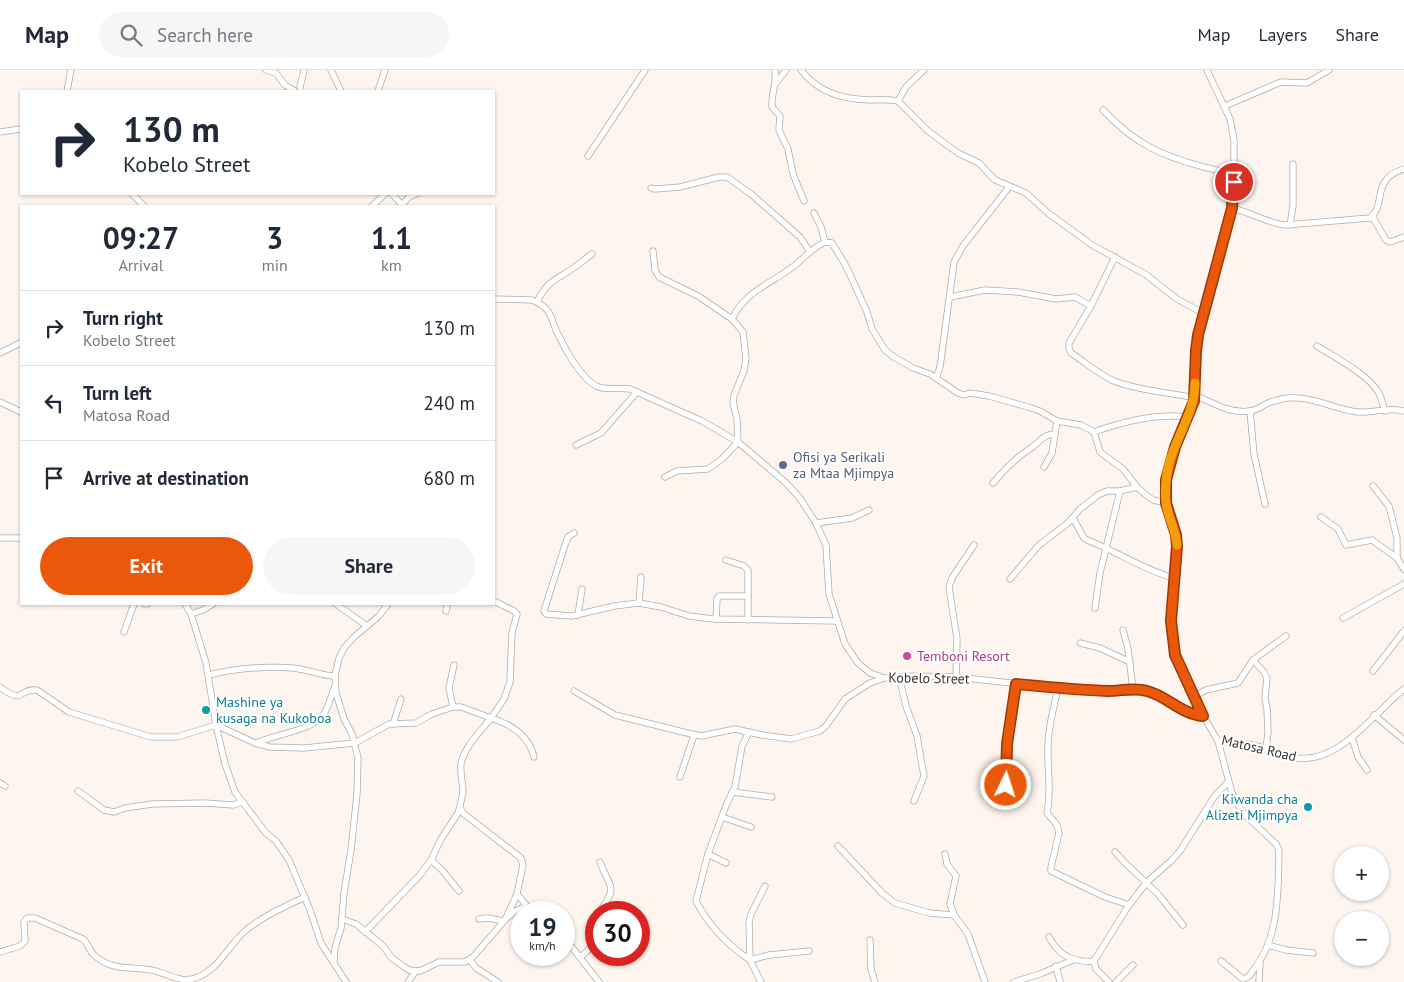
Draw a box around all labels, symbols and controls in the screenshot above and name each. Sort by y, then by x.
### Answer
search box [99,12,449,57]
text: Map [25,19,69,50]
icon: search [117,21,145,49]
text: Search here [157,23,253,47]
text: Map [1198,23,1230,46]
text: Layers [1258,23,1307,46]
text: Share [1335,23,1379,46]
text: 130 m [123,106,220,152]
icon: right [40,110,105,175]
text: Kobelo Street [123,150,251,178]
pin [1213,161,1255,203]
icon: arrive [1220,168,1248,196]
text: 09:27 [103,218,179,257]
text: 3 [266,218,283,257]
text: 1.1 [371,218,412,257]
text: Arrival [118,255,163,275]
text: min [262,255,288,275]
text: km [381,255,402,275]
text: Turn right [83,306,163,330]
icon: right [40,314,68,342]
text: 130 m [423,316,475,340]
text: Kobelo Street [83,330,176,350]
text: Turn left [83,381,152,405]
icon: left [40,389,68,417]
text: 240 m [423,391,475,415]
text: Matosa Road [83,405,170,425]
place label: Ofisi ya Serikali za Mtaa Mjimpya [793,448,894,482]
marker: Ofisi ya Serikali za Mtaa Mjimpya [777,459,789,471]
icon: arrive [40,464,68,492]
text: Arrive at destination [83,466,249,490]
text: 680 m [423,466,475,490]
button: Exit [40,537,253,595]
button: Share [263,537,475,595]
place label: Temboni Resort [917,647,1010,665]
marker: Temboni Resort [901,650,913,662]
street label: Kobelo Street [888,668,970,688]
place label: Mashine ya kusaga na Kukoboa [216,693,331,727]
marker: Mashine ya kusaga na Kukoboa [200,704,212,716]
street label: Matosa Road [1220,731,1298,765]
position arrow [979,758,1031,810]
place label: Kiwanda cha Alizeti Mjimpya [1206,790,1298,824]
marker: Kiwanda cha Alizeti Mjimpya [1302,801,1314,813]
map controls [1334,846,1389,966]
button: + [1334,846,1389,901]
speed limit sign: 30 [585,901,650,966]
text: 19 [528,911,557,943]
button: − [1334,911,1389,966]
text: km/h [529,938,556,953]

